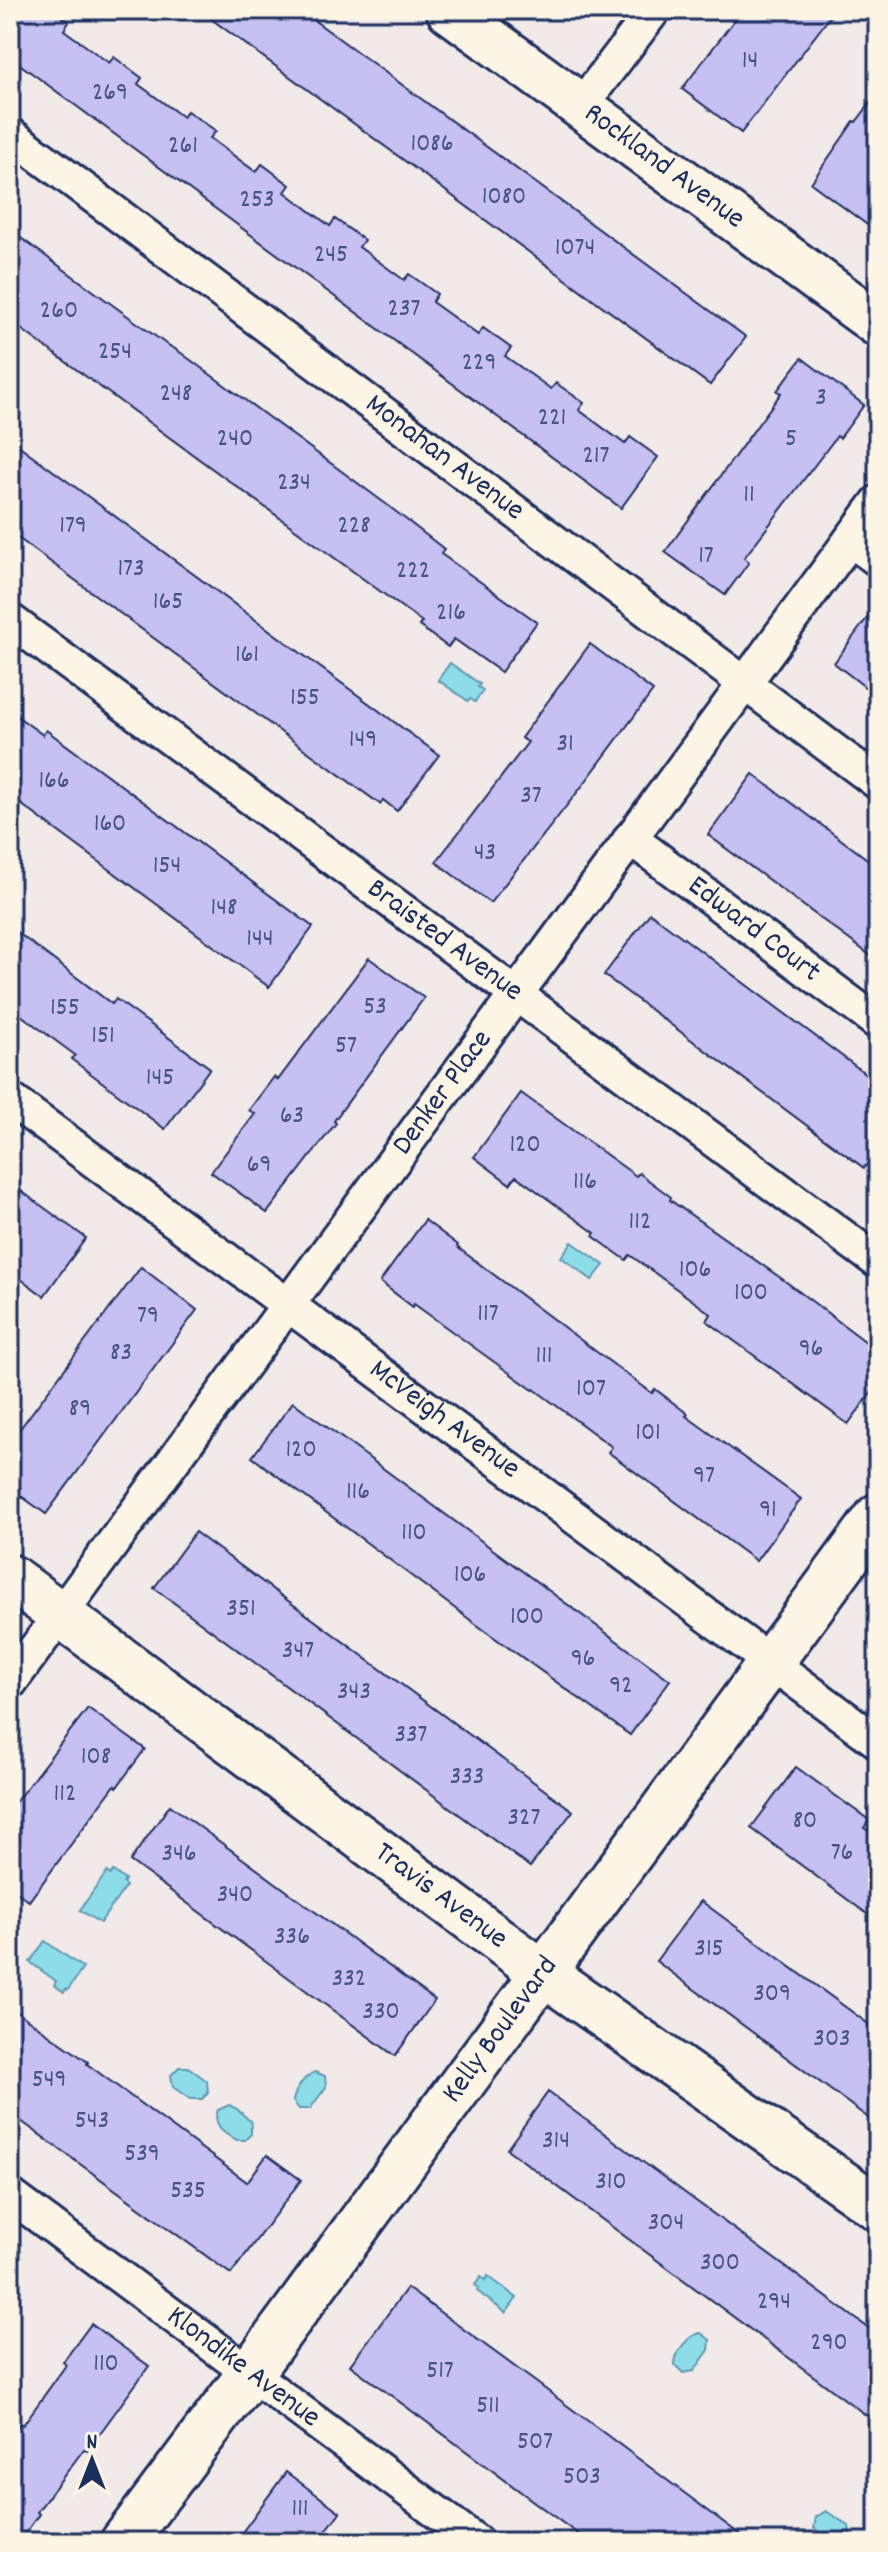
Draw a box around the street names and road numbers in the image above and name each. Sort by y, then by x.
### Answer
street label: Rockland Avenue [574,93,753,241]
street label: Monahan Avenue [355,385,533,533]
street label: Edward Court [678,866,829,994]
street label: Braisted Avenue [357,869,531,1013]
street label: Denker Place [383,1022,504,1165]
street label: McVeigh Avenue [359,1350,529,1491]
street label: Travis Avenue [364,1833,516,1961]
street label: Kelly Boulevard [432,1948,569,2113]
street label: Klondike Avenue [157,2296,329,2440]

